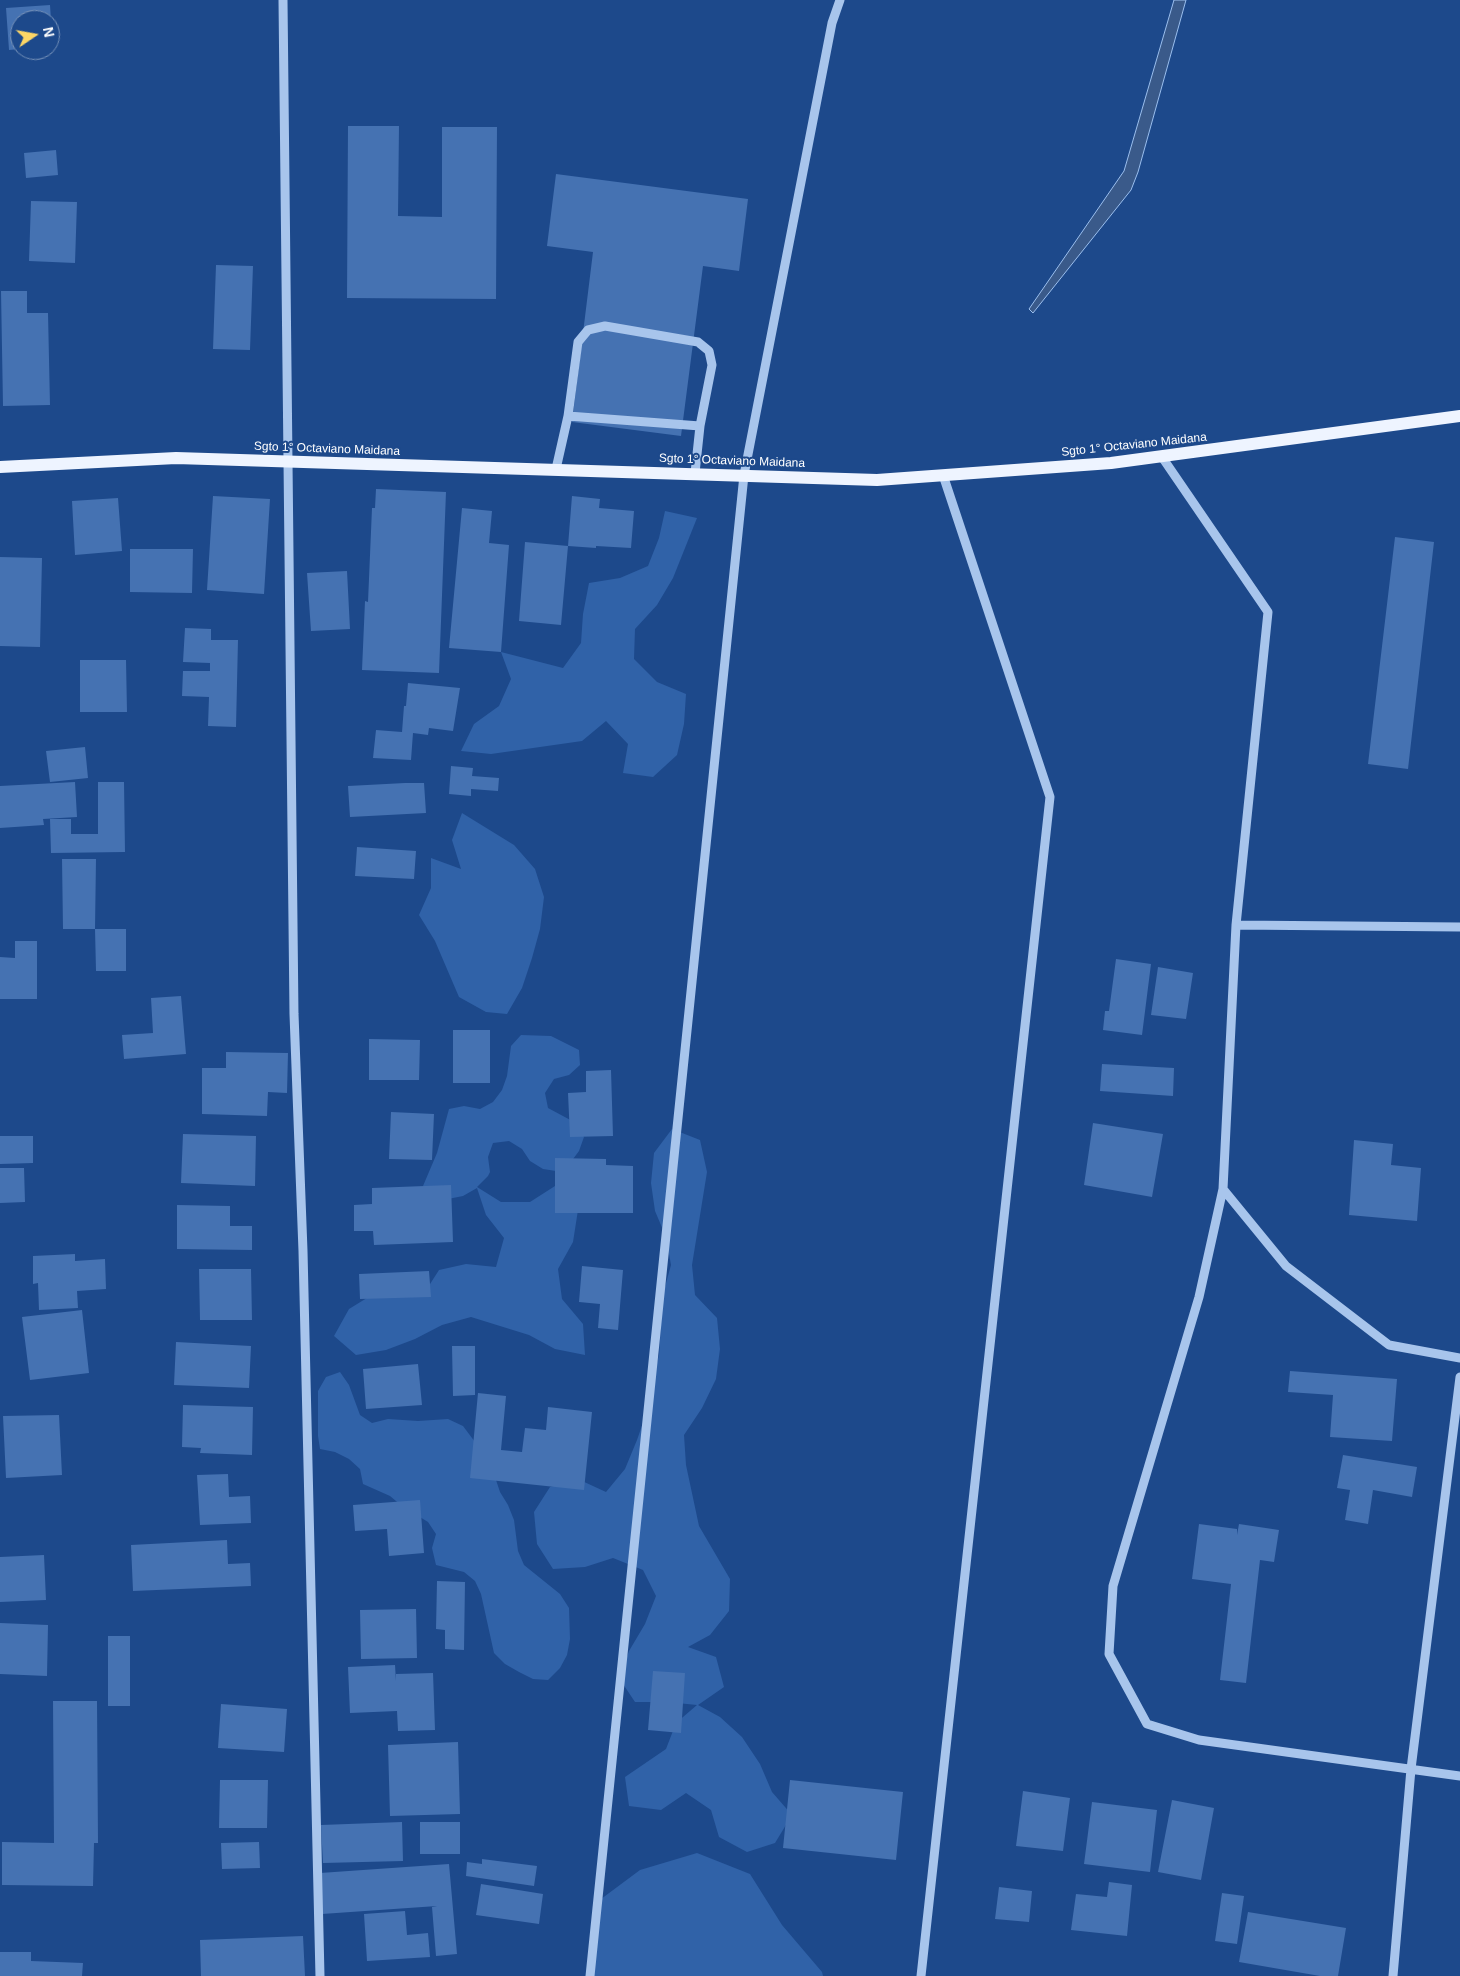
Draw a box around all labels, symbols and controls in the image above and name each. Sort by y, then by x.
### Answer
north arrow [10,10,60,60]
text: N [40,25,58,39]
street label: Sgto 1° Octaviano Maidana [1061,430,1207,460]
street label: Sgto 1° Octaviano Maidana [254,439,400,459]
street label: Sgto 1° Octaviano Maidana [659,451,805,471]

